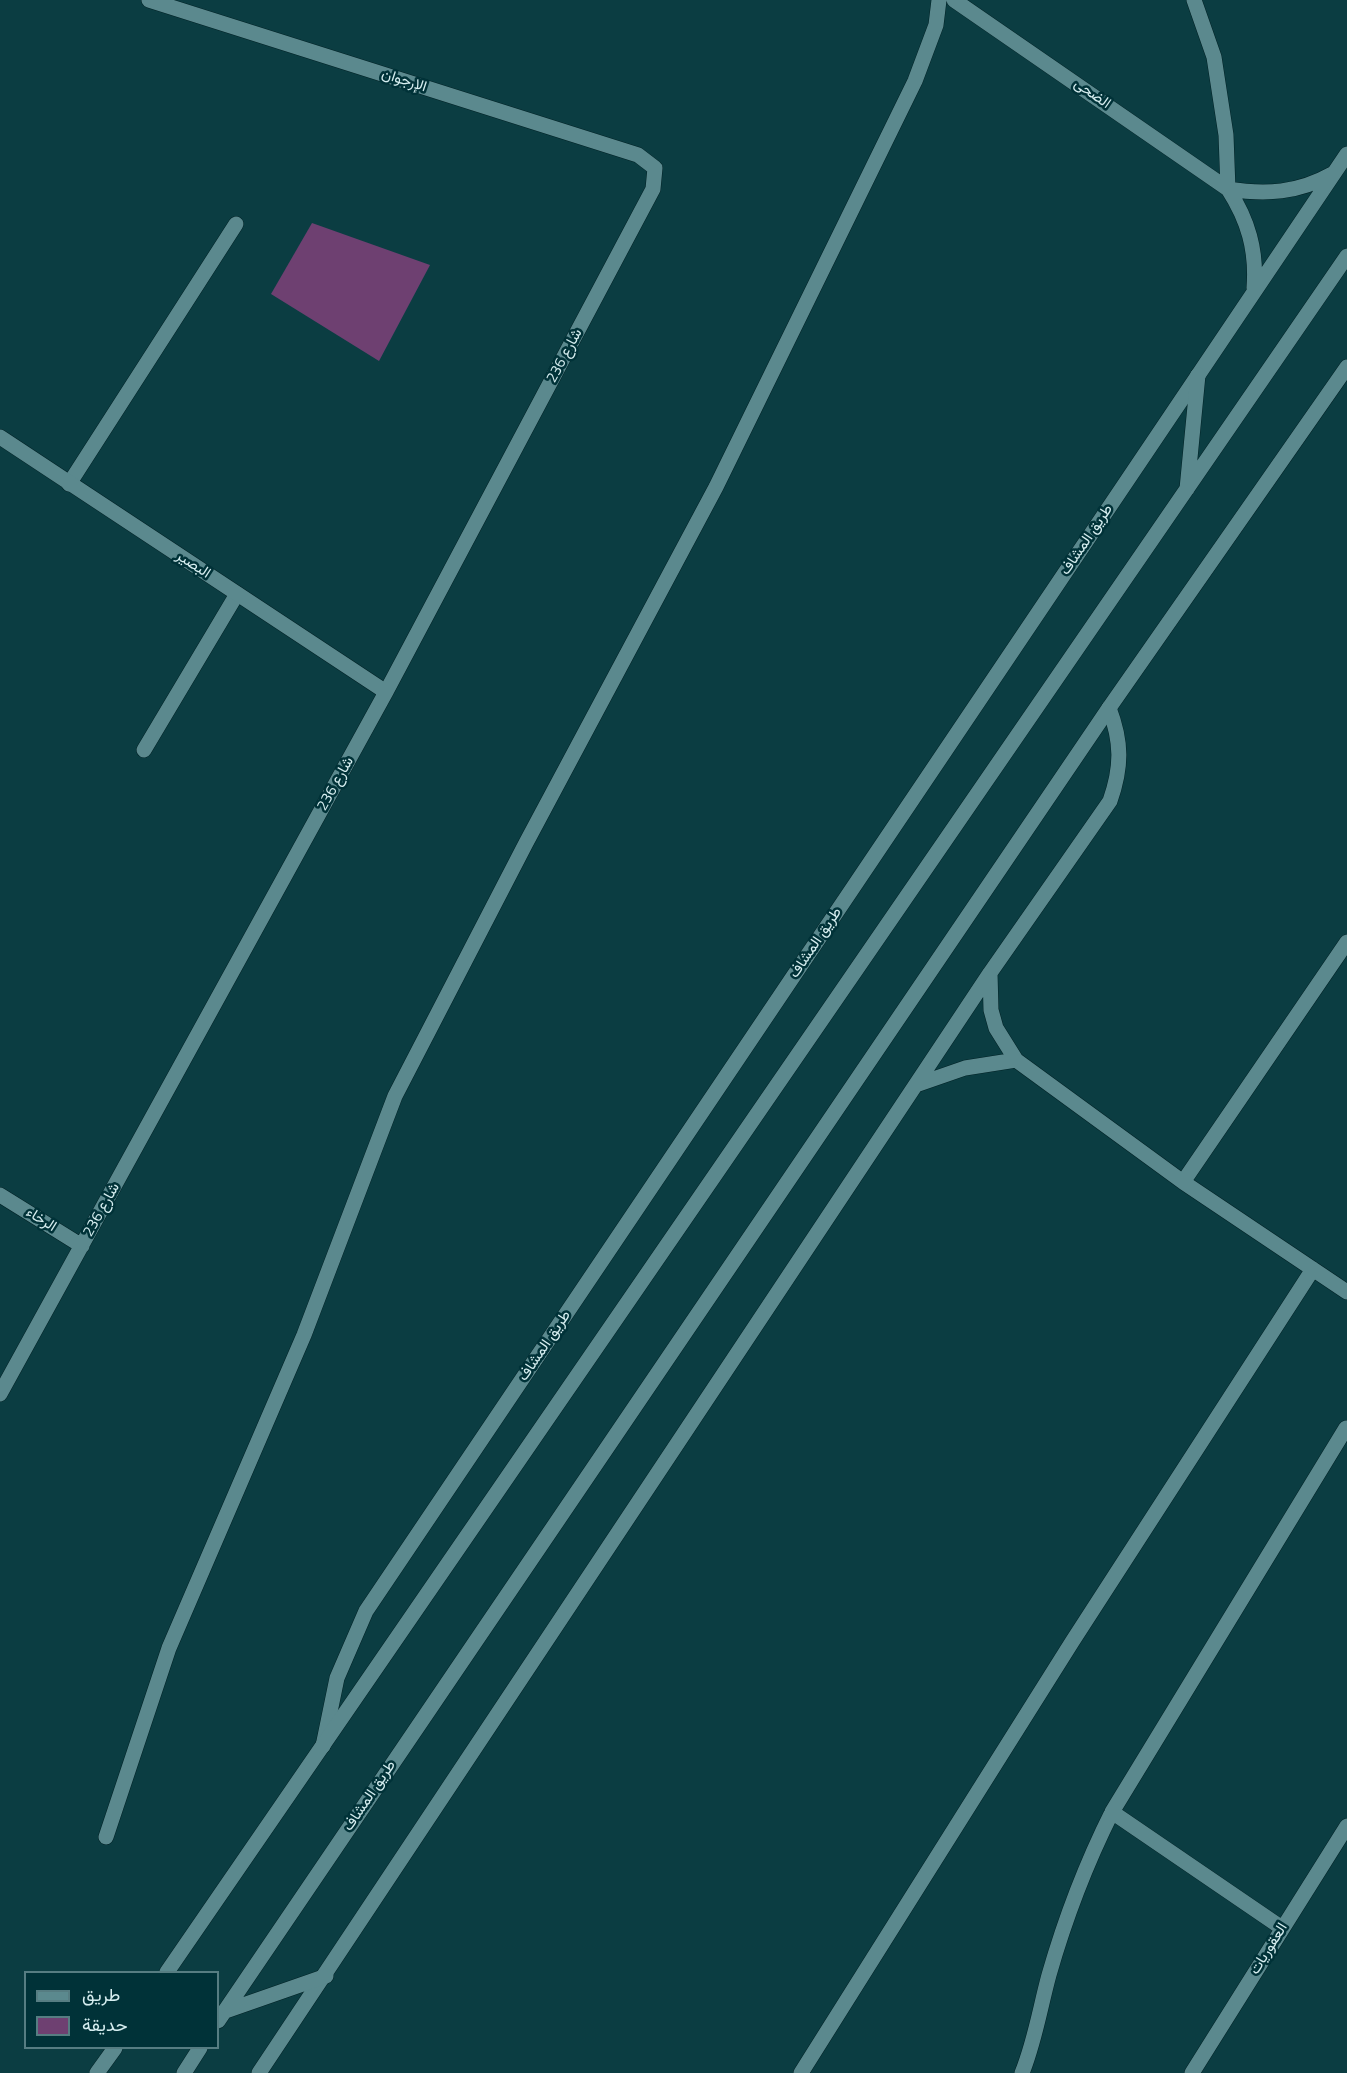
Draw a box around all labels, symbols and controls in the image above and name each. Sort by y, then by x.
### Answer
street label: الإرجوان [379,65,429,97]
street label: الضحى [1070,75,1114,113]
street label: شارع 236 [543,326,587,386]
street label: طريق المشاف [1057,501,1117,579]
street label: البصير [172,547,214,583]
street label: شارع 236 [314,754,358,814]
street label: طريق المشاف [786,904,846,982]
street label: شارع 236 [80,1180,124,1240]
street label: الرخاء [22,1204,60,1236]
street label: طريق المشاف [515,1307,575,1385]
street label: طريق المشاف [340,1757,400,1835]
street label: العقوريات [1246,1920,1292,1978]
legend [24,1971,219,2049]
text: طريق [82,1981,120,2008]
text: حديقة [82,2011,128,2038]

